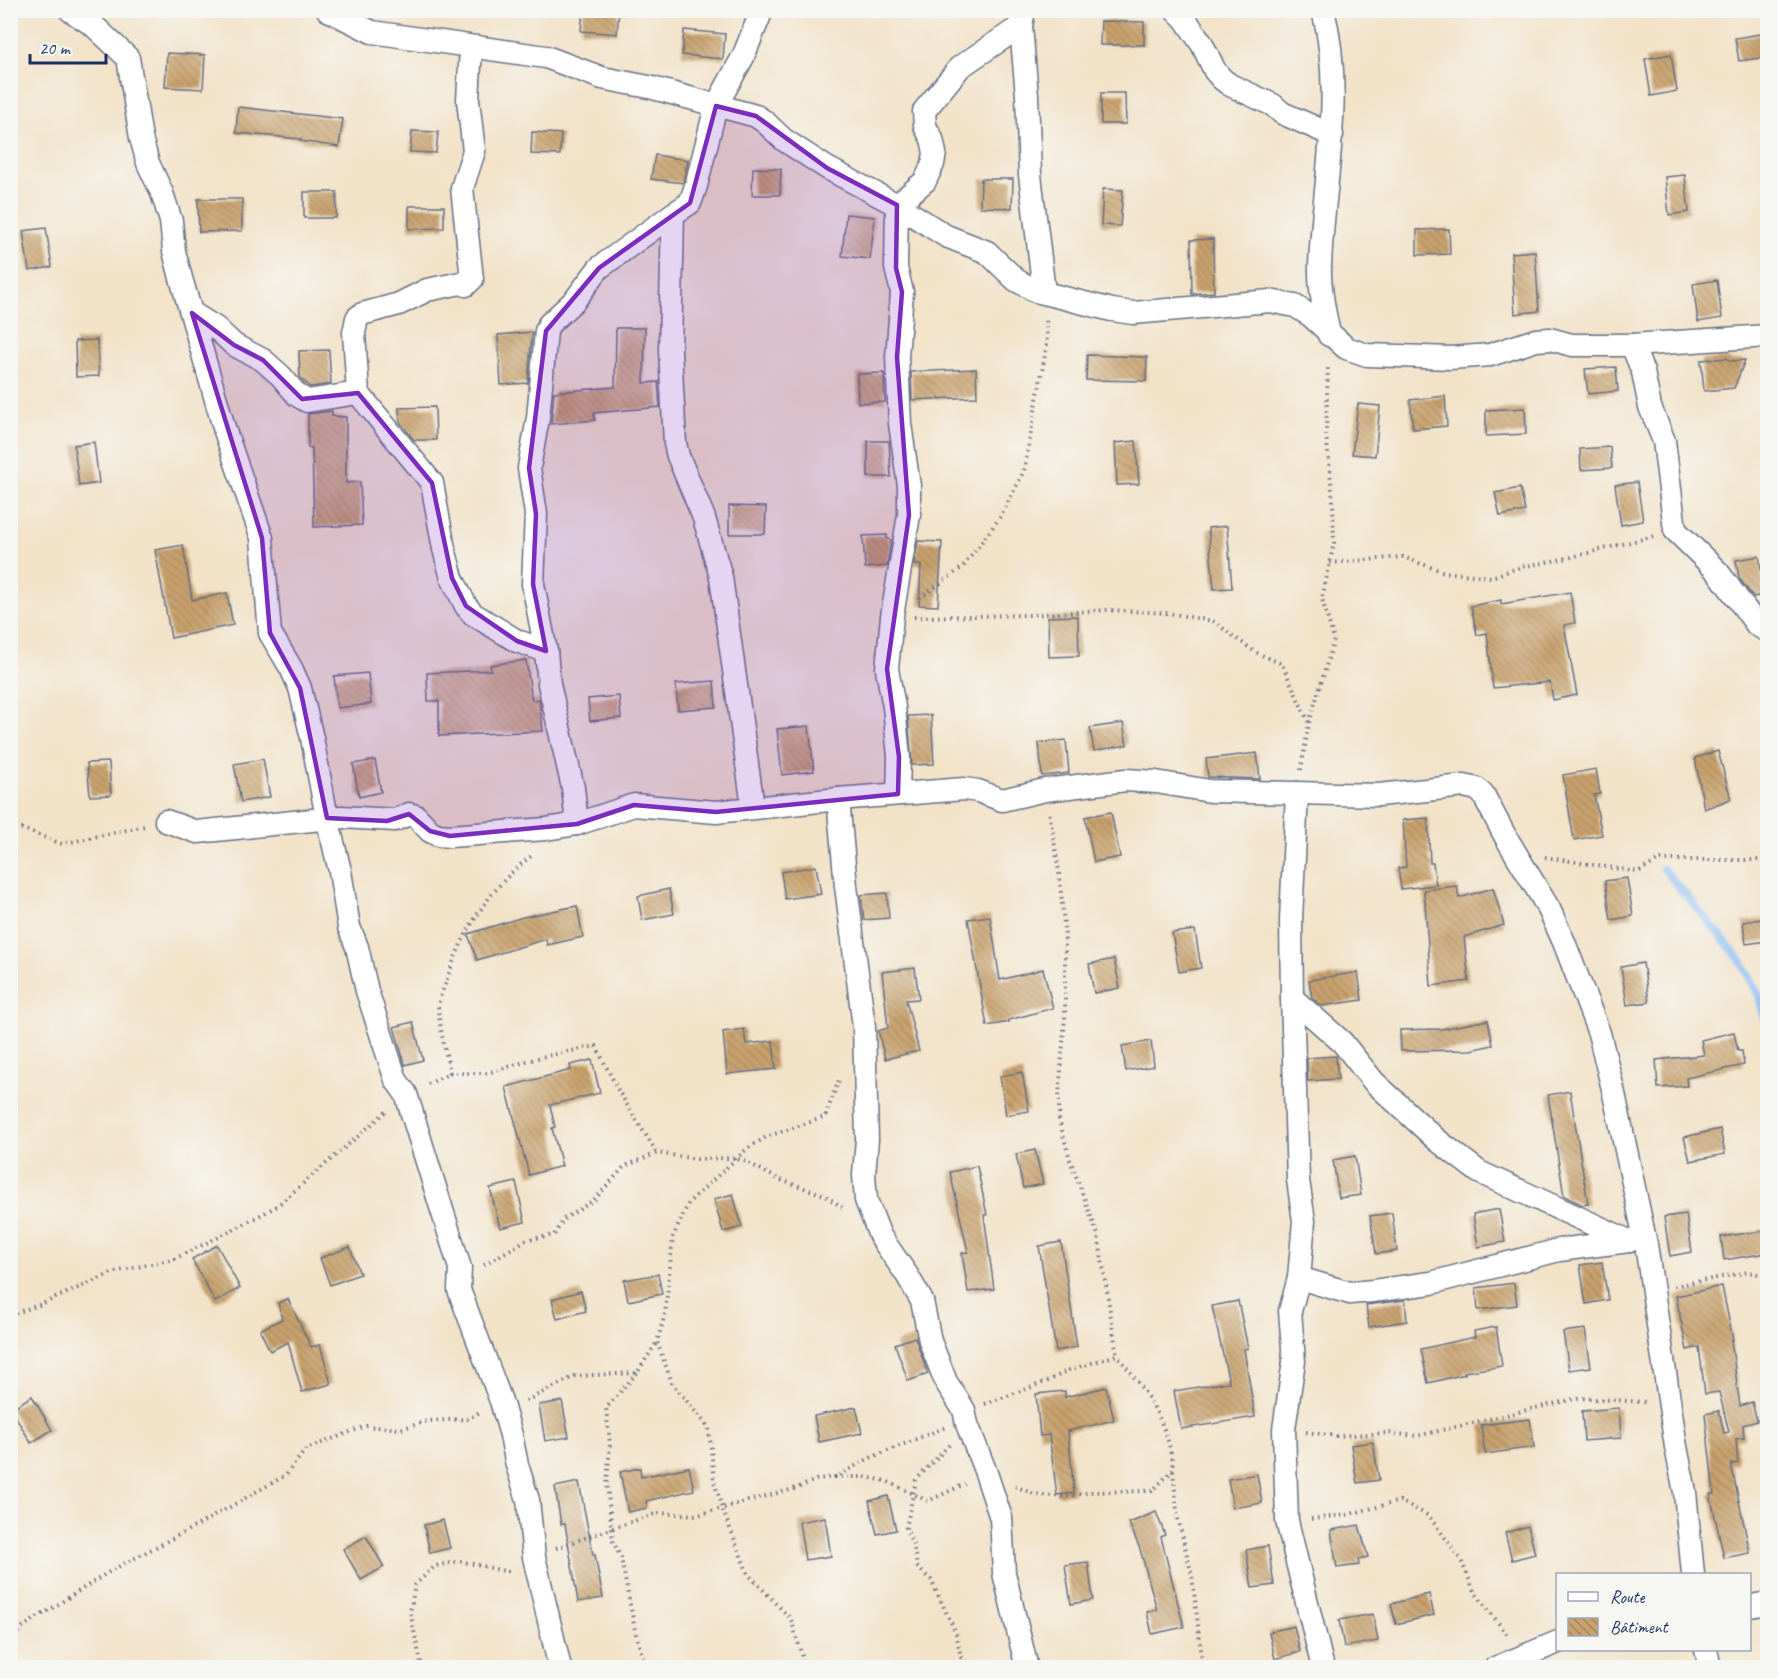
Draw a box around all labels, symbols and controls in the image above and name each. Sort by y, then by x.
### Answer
scale bar [30,27,106,65]
text: 20 m [39,37,72,59]
legend [1556,1573,1751,1651]
text: Route [1610,1586,1645,1608]
text: Bâtiment [1610,1616,1670,1638]

